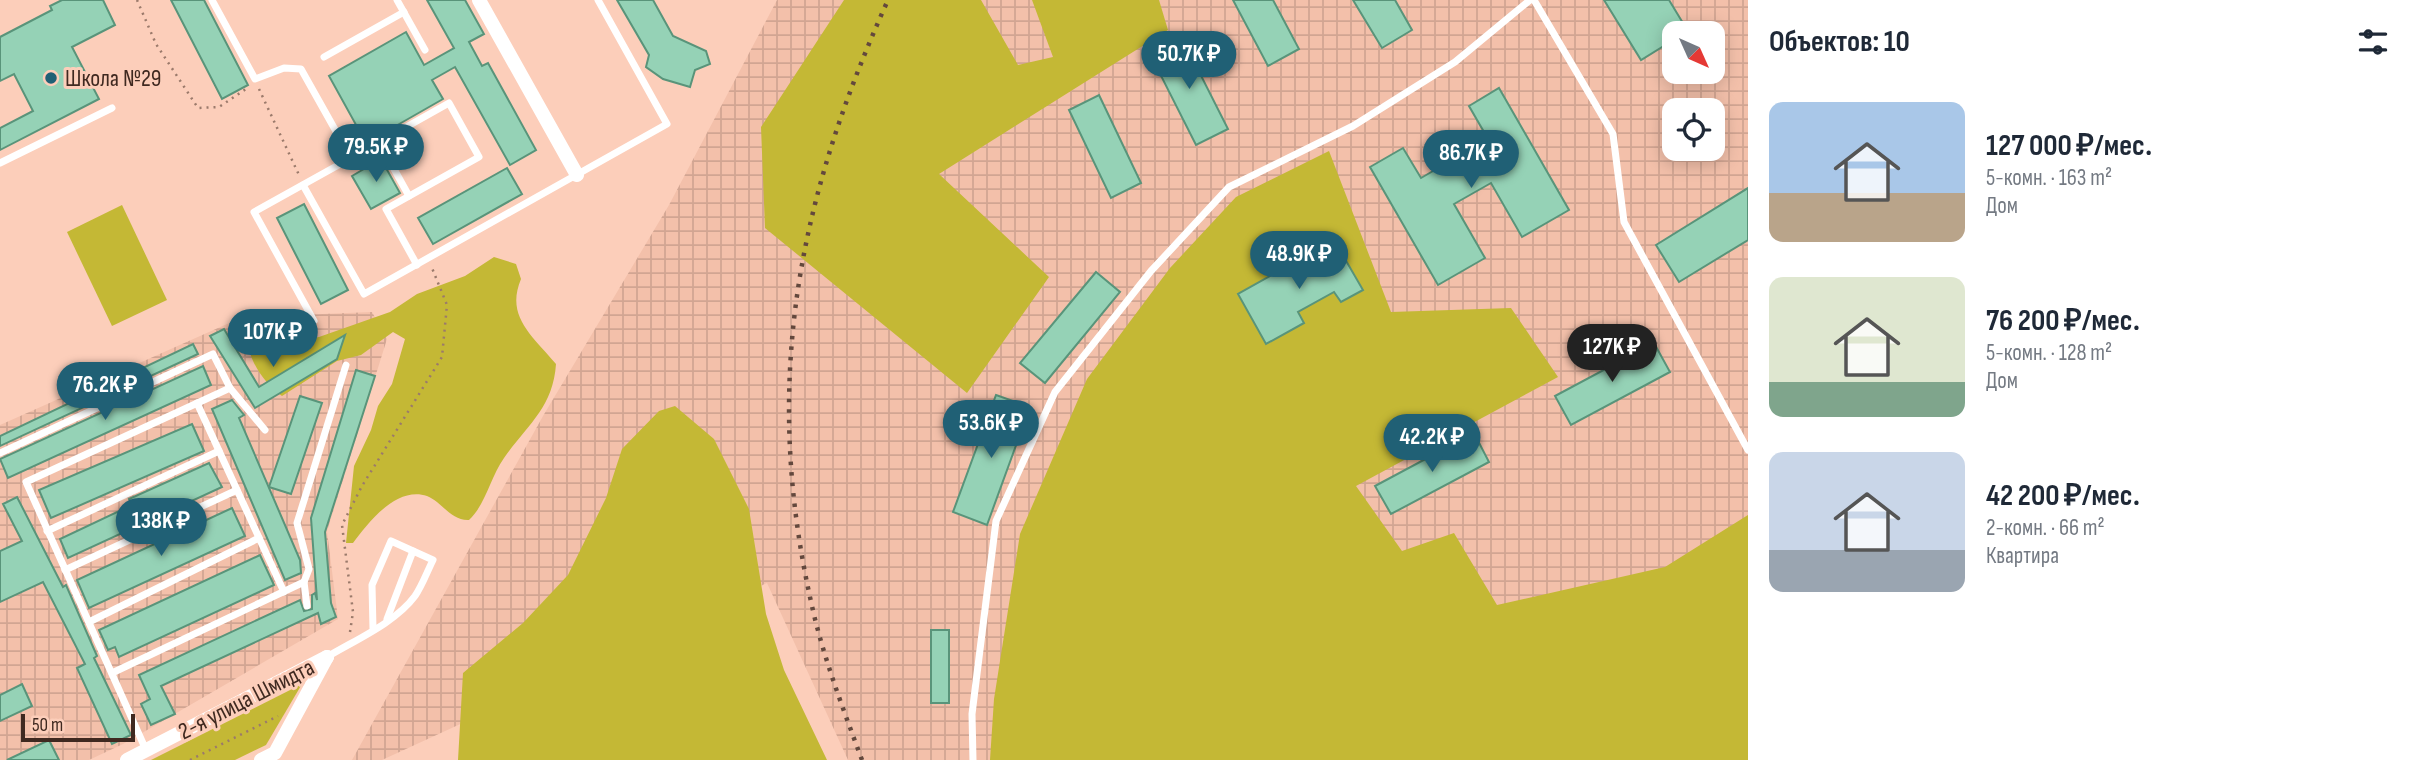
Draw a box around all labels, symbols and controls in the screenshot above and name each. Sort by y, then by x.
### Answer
north arrow [1662,21,1726,84]
map controls [1662,21,1725,161]
icon: filters [2354,23,2392,61]
text: Объектов: 10 [1769,24,1910,60]
pin: 50.7K ₽ [1124,32,1254,91]
text: 50.7K ₽ [1157,40,1221,68]
place label: Школа №29 [65,64,161,93]
marker: Школа №29 [43,70,59,86]
button: locate [1662,98,1725,161]
pin: 79.5K ₽ [311,124,441,184]
text: 127 000 ₽/мес. [1986,128,2152,164]
pin: 86.7K ₽ [1406,130,1536,190]
icon: home [1825,130,1909,214]
text: 79.5K ₽ [344,133,408,161]
text: 86.7K ₽ [1439,139,1503,167]
text: 5-комн. · 163 m² [1986,164,2112,192]
text: Дом [1986,192,2018,220]
pin: 48.9K ₽ [1234,232,1364,291]
text: 48.9K ₽ [1266,240,1332,268]
text: 76 200 ₽/мес. [1986,303,2140,339]
icon: home [1825,305,1909,389]
pin: 107K ₽ [216,310,330,369]
text: 107K ₽ [244,318,302,346]
pin: 127K ₽ [1555,324,1669,384]
text: 127K ₽ [1583,333,1641,361]
text: 5-комн. · 128 m² [1986,339,2112,367]
pin: 76.2K ₽ [40,362,170,422]
text: Дом [1986,367,2018,395]
text: 76.2K ₽ [73,371,137,399]
pin: 53.6K ₽ [926,400,1056,460]
text: 53.6K ₽ [959,409,1023,437]
pin: 42.2K ₽ [1367,414,1497,474]
text: 42.2K ₽ [1400,423,1464,451]
text: 42 200 ₽/мес. [1986,478,2140,514]
icon: home [1825,480,1909,564]
pin: 138K ₽ [104,498,218,558]
text: 138K ₽ [132,507,190,535]
text: 2-комн. · 66 m² [1986,514,2105,542]
text: Квартира [1986,542,2059,570]
street label: 2-я улица Шмидта [173,653,319,746]
scale bar [21,711,135,743]
text: 50 m [32,714,63,737]

